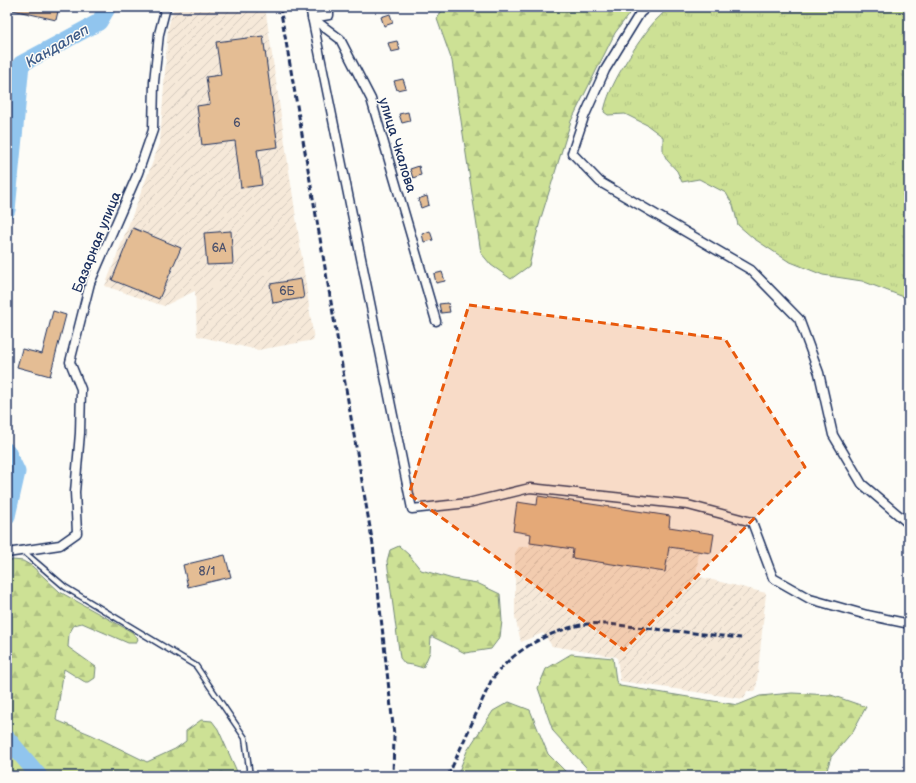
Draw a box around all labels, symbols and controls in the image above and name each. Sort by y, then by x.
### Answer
water label: Кандалеп [22,20,93,72]
street label: улица Чкалова [375,96,420,195]
house number: 6 [233,116,241,131]
street label: Базарная улица [68,189,125,295]
house number: 6А [212,241,227,256]
house number: 6Б [279,284,296,299]
house number: 8/1 [198,564,216,579]

